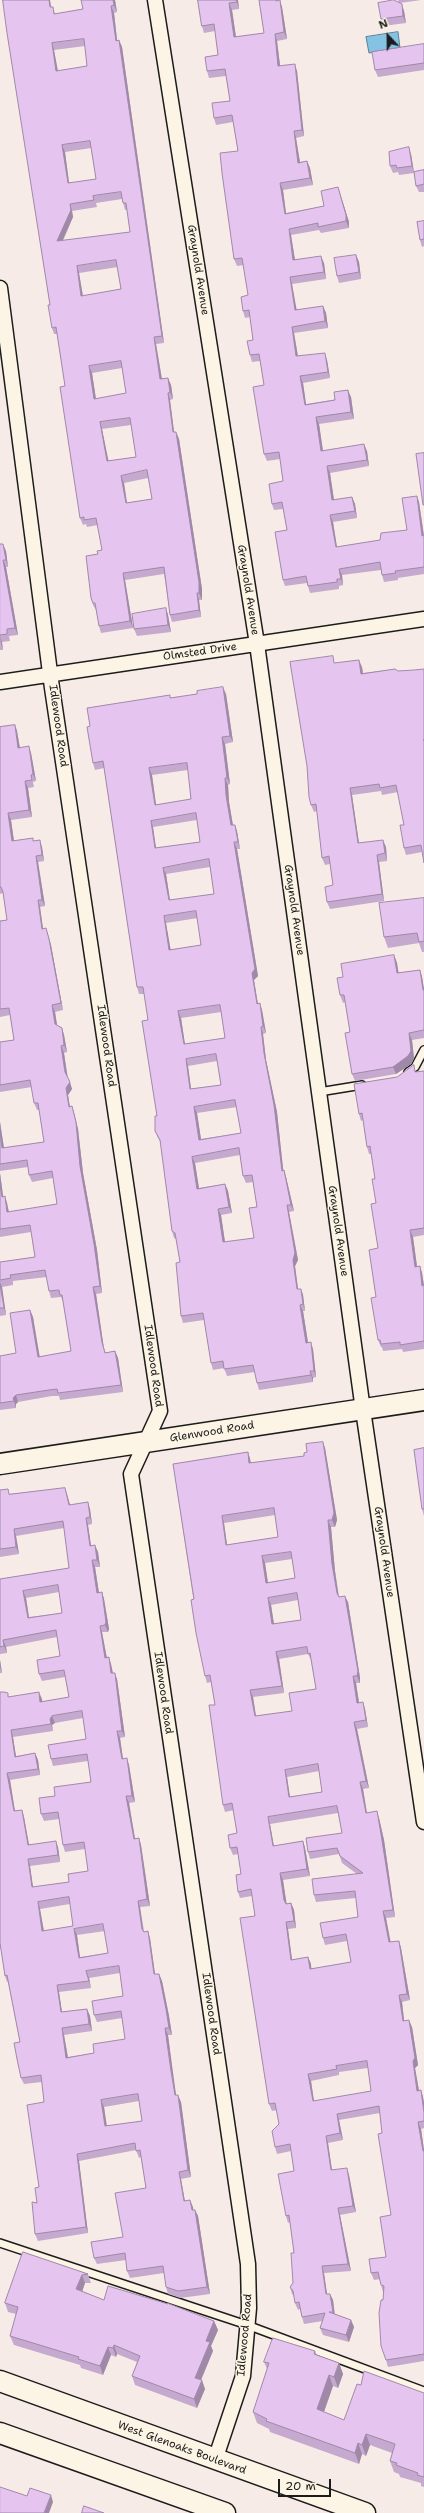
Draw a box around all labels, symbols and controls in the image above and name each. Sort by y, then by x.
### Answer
north arrow [368,16,408,56]
text: N [376,16,390,33]
street label: Graynold Avenue [184,224,212,316]
street label: Graynold Avenue [234,544,262,636]
street label: Olmsted Drive [162,640,238,664]
street label: Idlewood Road [46,684,70,768]
street label: Graynold Avenue [281,864,307,956]
street label: Idlewood Road [94,1004,118,1088]
street label: Graynold Avenue [325,1185,351,1277]
street label: Idlewood Road [141,1324,165,1408]
street label: Glenwood Road [169,1419,255,1445]
street label: Graynold Avenue [371,1506,397,1598]
street label: Idlewood Road [151,1651,175,1735]
street label: Idlewood Road [199,1972,223,2056]
street label: Idlewood Road [235,2293,255,2377]
street label: West Glenoaks Boulevard [116,2419,248,2477]
scale bar [280,2471,333,2497]
text: 20 m [285,2478,316,2494]

